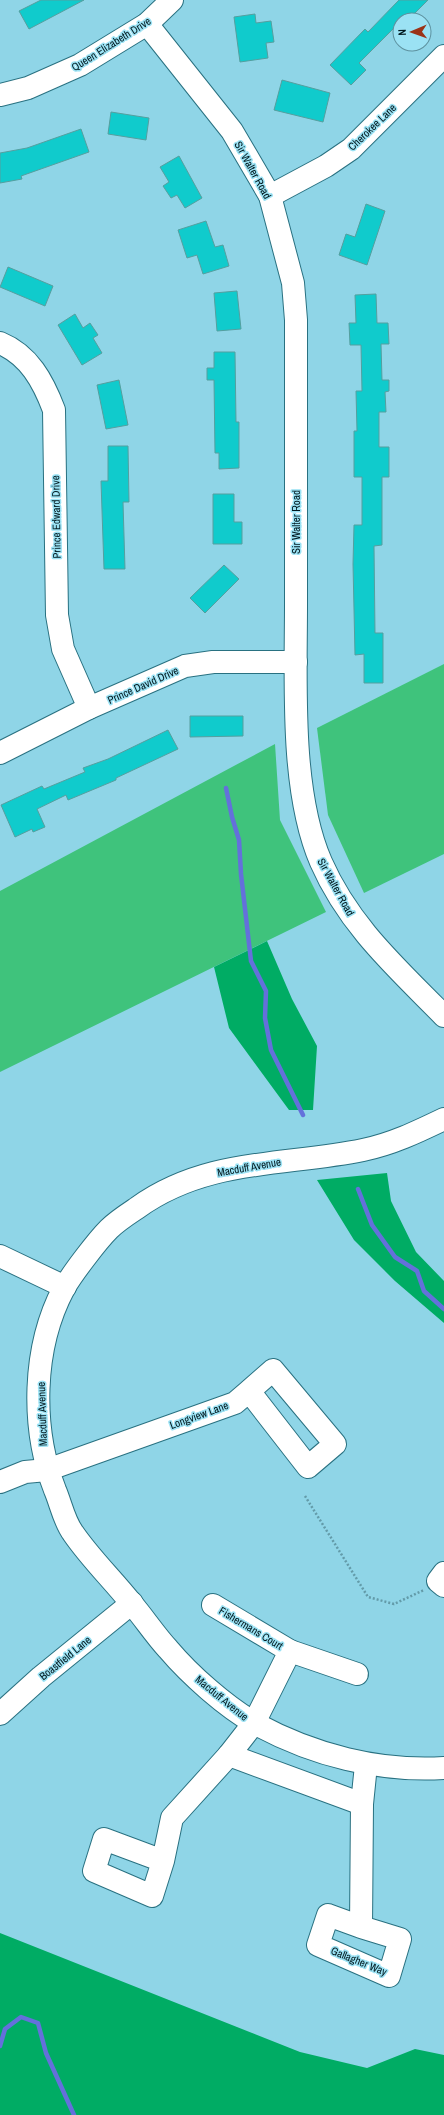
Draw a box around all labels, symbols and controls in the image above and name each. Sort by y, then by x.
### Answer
north arrow [392,12,432,52]
street label: Queen Elizabeth Drive [69,14,153,74]
text: N [395,29,409,36]
street label: Cherokee Lane [345,101,399,153]
street label: Sir Walter Road [231,139,275,201]
street label: Prince Edward Drive [48,475,64,559]
street label: Sir Walter Road [289,490,303,554]
street label: Prince David Drive [105,663,181,707]
street label: Sir Walter Road [314,856,358,918]
street label: Macduff Avenue [216,1155,282,1179]
street label: Macduff Avenue [34,1382,50,1446]
street label: Longview Lane [168,1398,230,1432]
street label: Fishermans Court [216,1603,286,1653]
street label: Boastfield Lane [36,1633,94,1683]
street label: Macduff Avenue [193,1672,251,1724]
street label: Gallagher Way [329,1943,390,1979]

